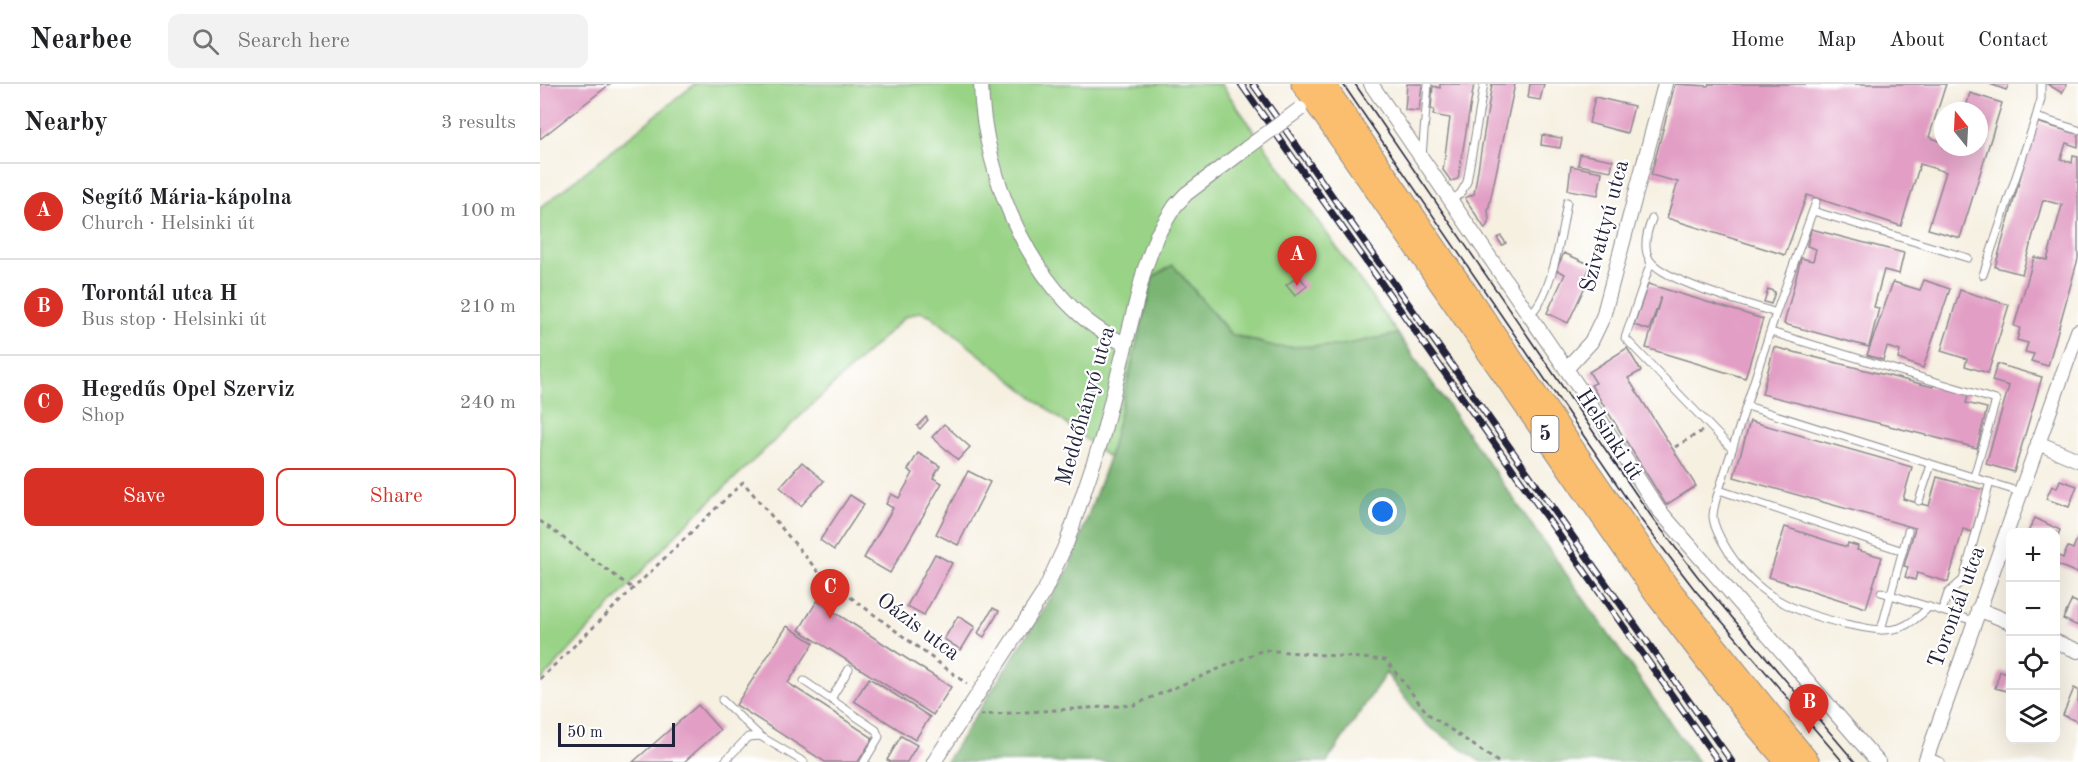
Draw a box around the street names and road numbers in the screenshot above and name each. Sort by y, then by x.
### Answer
street label: Szivattyú utca [1577,157,1633,295]
street label: Meddőhányó utca [1053,324,1119,488]
street label: Helsinki út [1572,385,1646,485]
road number: 5 [1532,416,1558,452]
street label: Torontál utca [1925,543,1989,671]
street label: Oázis utca [872,589,964,665]

